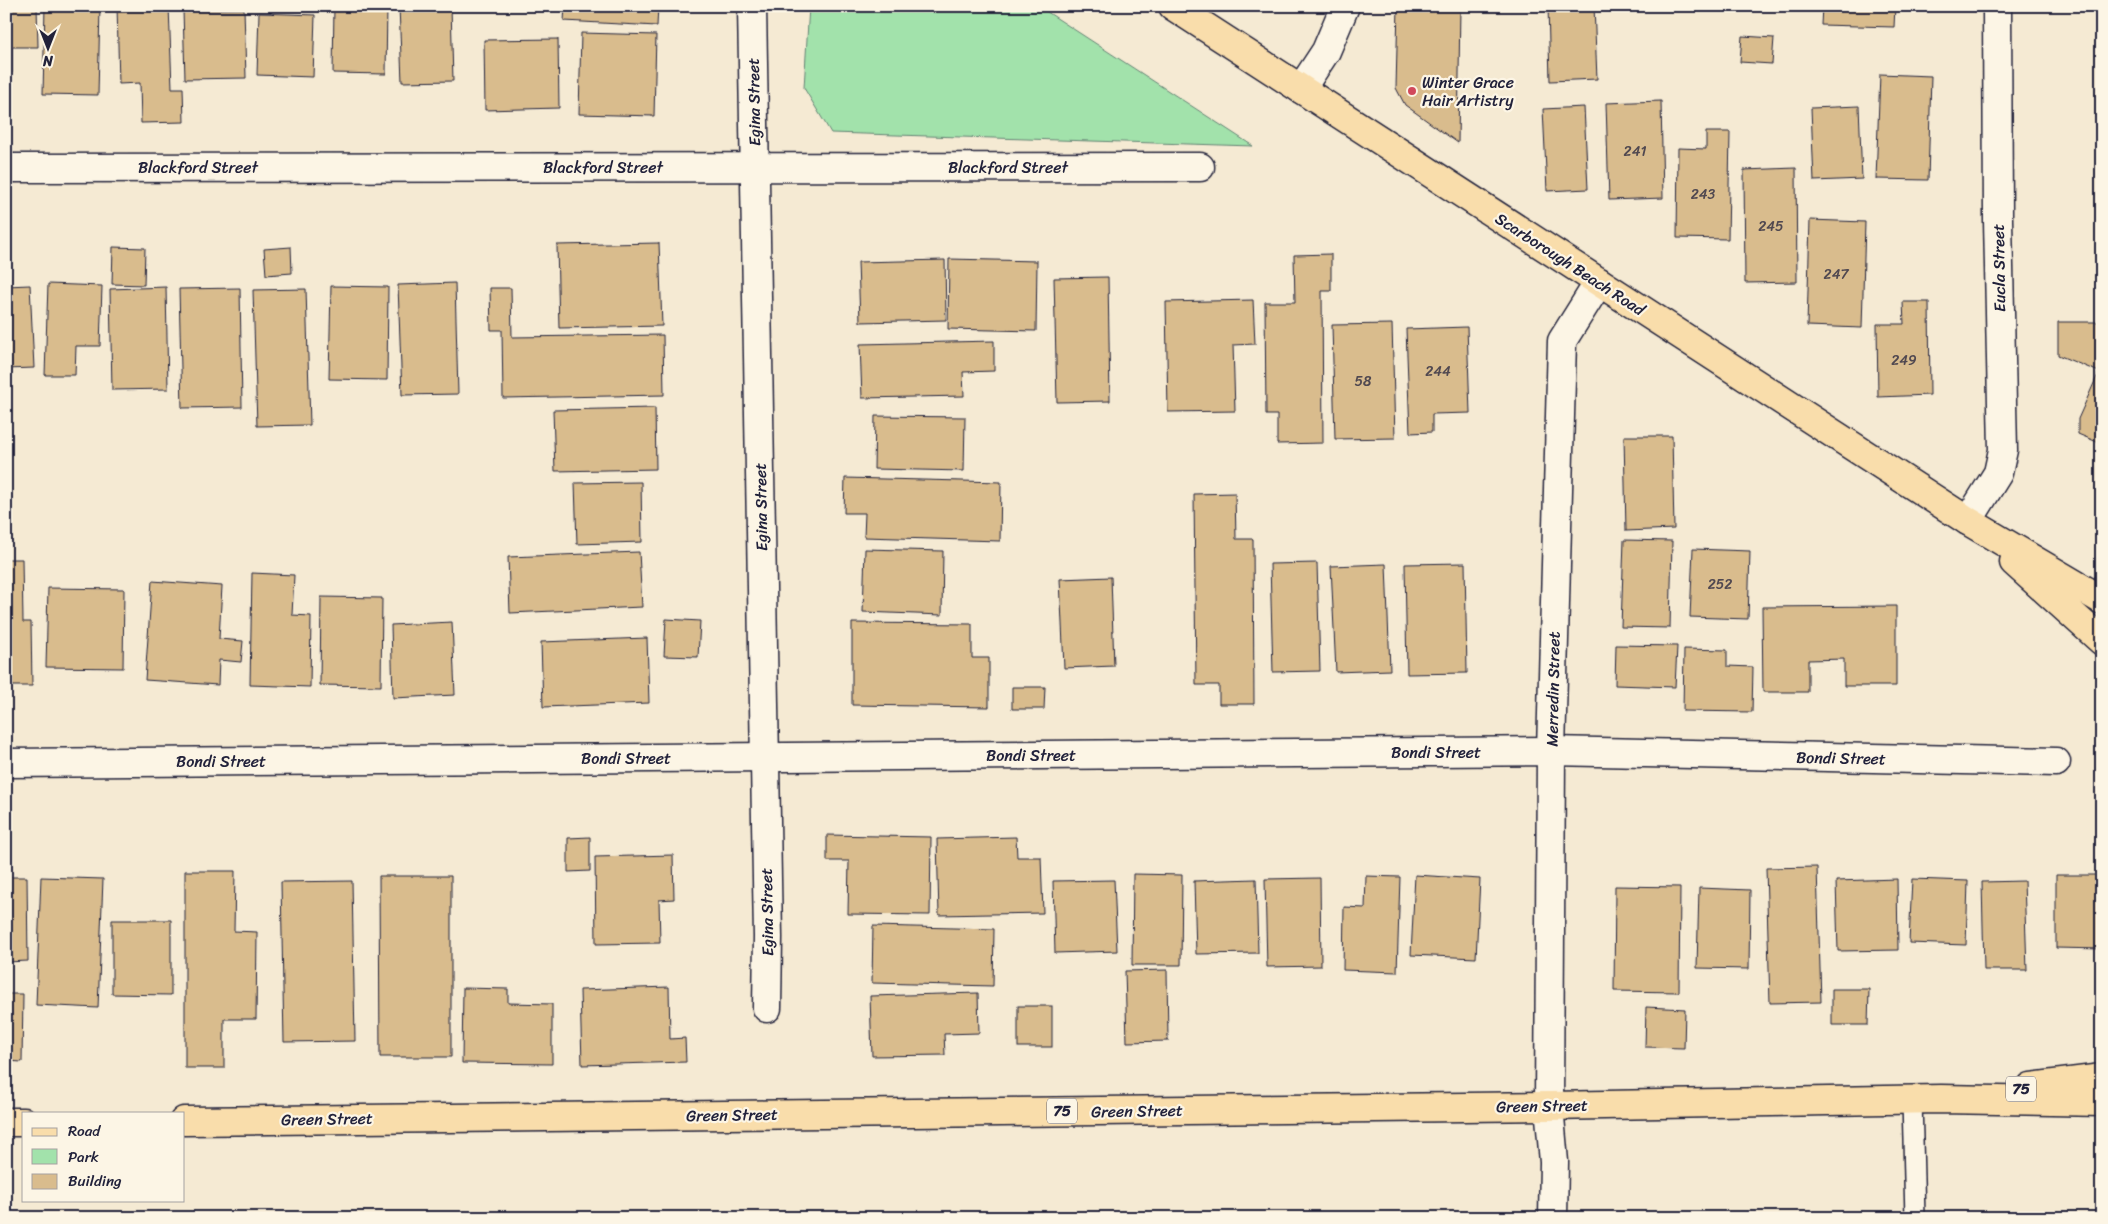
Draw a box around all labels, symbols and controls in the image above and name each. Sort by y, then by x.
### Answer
north arrow [22,22,72,72]
text: N [43,48,54,73]
street label: Egina Street [739,58,769,146]
place label: Winter Grace Hair Artistry [1422,68,1514,115]
marker: Winter Grace Hair Artistry [1406,85,1418,97]
house number: 241 [1624,139,1646,164]
street label: Blackford Street [138,153,259,182]
street label: Blackford Street [543,153,664,182]
street label: Blackford Street [948,153,1069,182]
house number: 243 [1691,182,1716,207]
street label: Scarborough Beach Road [1489,204,1652,324]
house number: 245 [1758,214,1784,239]
street label: Eucla Street [1984,224,2014,312]
house number: 247 [1824,262,1849,287]
house number: 249 [1891,348,1917,373]
house number: 244 [1425,359,1451,384]
house number: 58 [1355,369,1372,394]
street label: Egina Street [746,463,776,551]
house number: 252 [1708,572,1732,597]
street label: Merredin Street [1537,631,1569,747]
street label: Bondi Street [1391,738,1481,767]
street label: Bondi Street [986,741,1076,770]
street label: Bondi Street [1796,743,1886,773]
street label: Bondi Street [581,744,671,773]
street label: Bondi Street [176,747,266,776]
street label: Egina Street [752,868,782,956]
road number: 75 [2006,1076,2036,1102]
street label: Green Street [1496,1091,1588,1121]
street label: Green Street [1091,1096,1183,1126]
road number: 75 [1047,1098,1077,1124]
street label: Green Street [686,1100,778,1130]
street label: Green Street [281,1104,373,1134]
legend [22,1112,185,1202]
text: Road [68,1118,101,1144]
text: Park [68,1144,99,1170]
text: Building [68,1168,122,1194]

